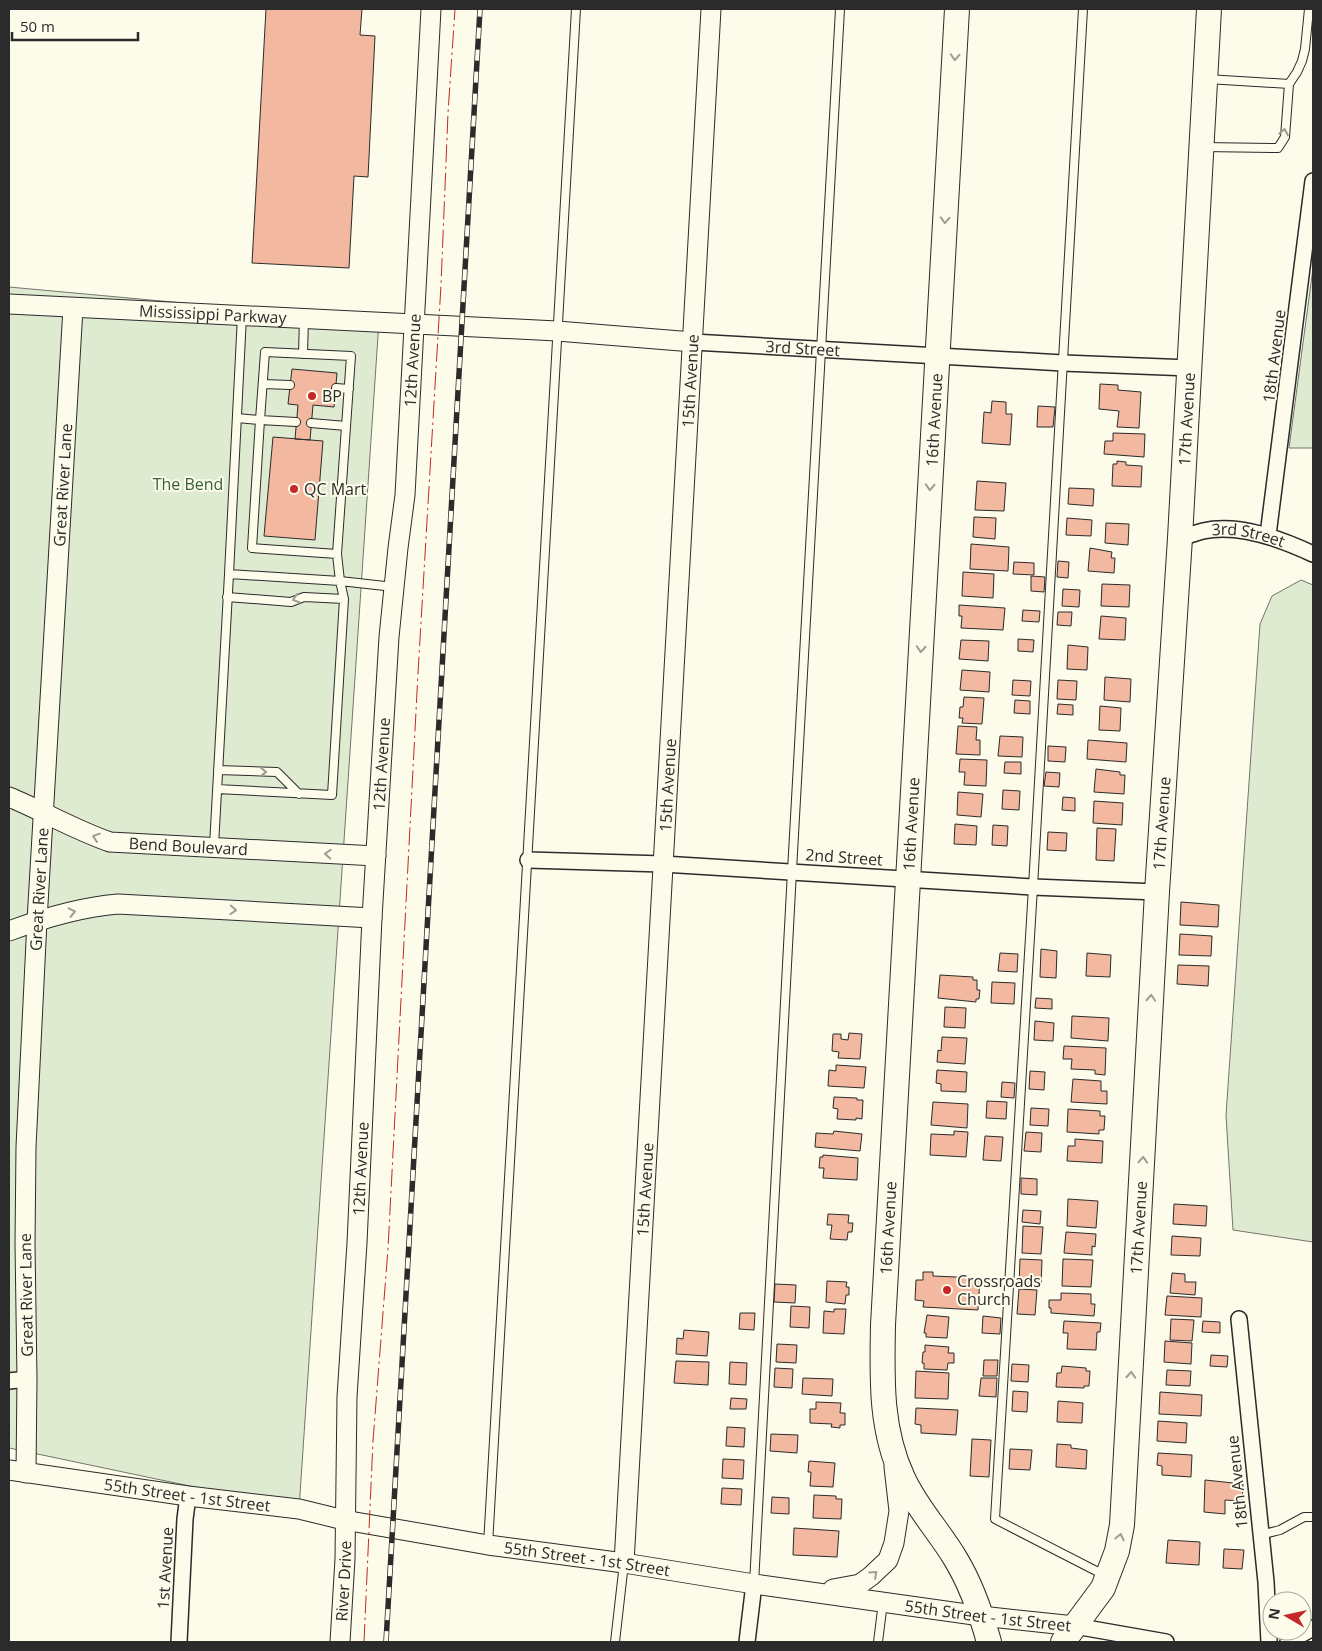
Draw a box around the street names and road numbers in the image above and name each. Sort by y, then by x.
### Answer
street label: Mississippi Parkway [138,299,288,329]
street label: 18th Avenue [1257,308,1291,404]
street label: 12th Avenue [399,313,426,408]
street label: 15th Avenue [677,333,704,428]
street label: 3rd Street [765,335,841,361]
street label: 17th Avenue [1173,372,1200,467]
street label: 16th Avenue [921,373,947,467]
street label: Great River Lane [48,423,77,547]
street label: 3rd Street [1211,518,1288,552]
street label: 12th Avenue [368,717,395,812]
street label: 15th Avenue [654,738,681,833]
street label: 17th Avenue [1147,776,1175,871]
street label: 16th Avenue [898,777,924,871]
street label: Great River Lane [25,827,53,952]
street label: Bend Boulevard [128,832,248,860]
street label: 2nd Street [805,843,884,871]
street label: 12th Avenue [347,1121,374,1216]
street label: 15th Avenue [631,1142,659,1237]
street label: 17th Avenue [1125,1180,1152,1275]
street label: 16th Avenue [875,1181,901,1275]
street label: Great River Lane [14,1233,38,1357]
street label: 18th Avenue [1221,1434,1253,1530]
street label: 55th Street - 1st Street [103,1473,272,1517]
street label: 1st Avenue [152,1526,178,1610]
street label: 55th Street - 1st Street [503,1536,672,1581]
street label: River Drive [330,1541,356,1622]
street label: 55th Street - 1st Street [903,1594,1072,1637]

